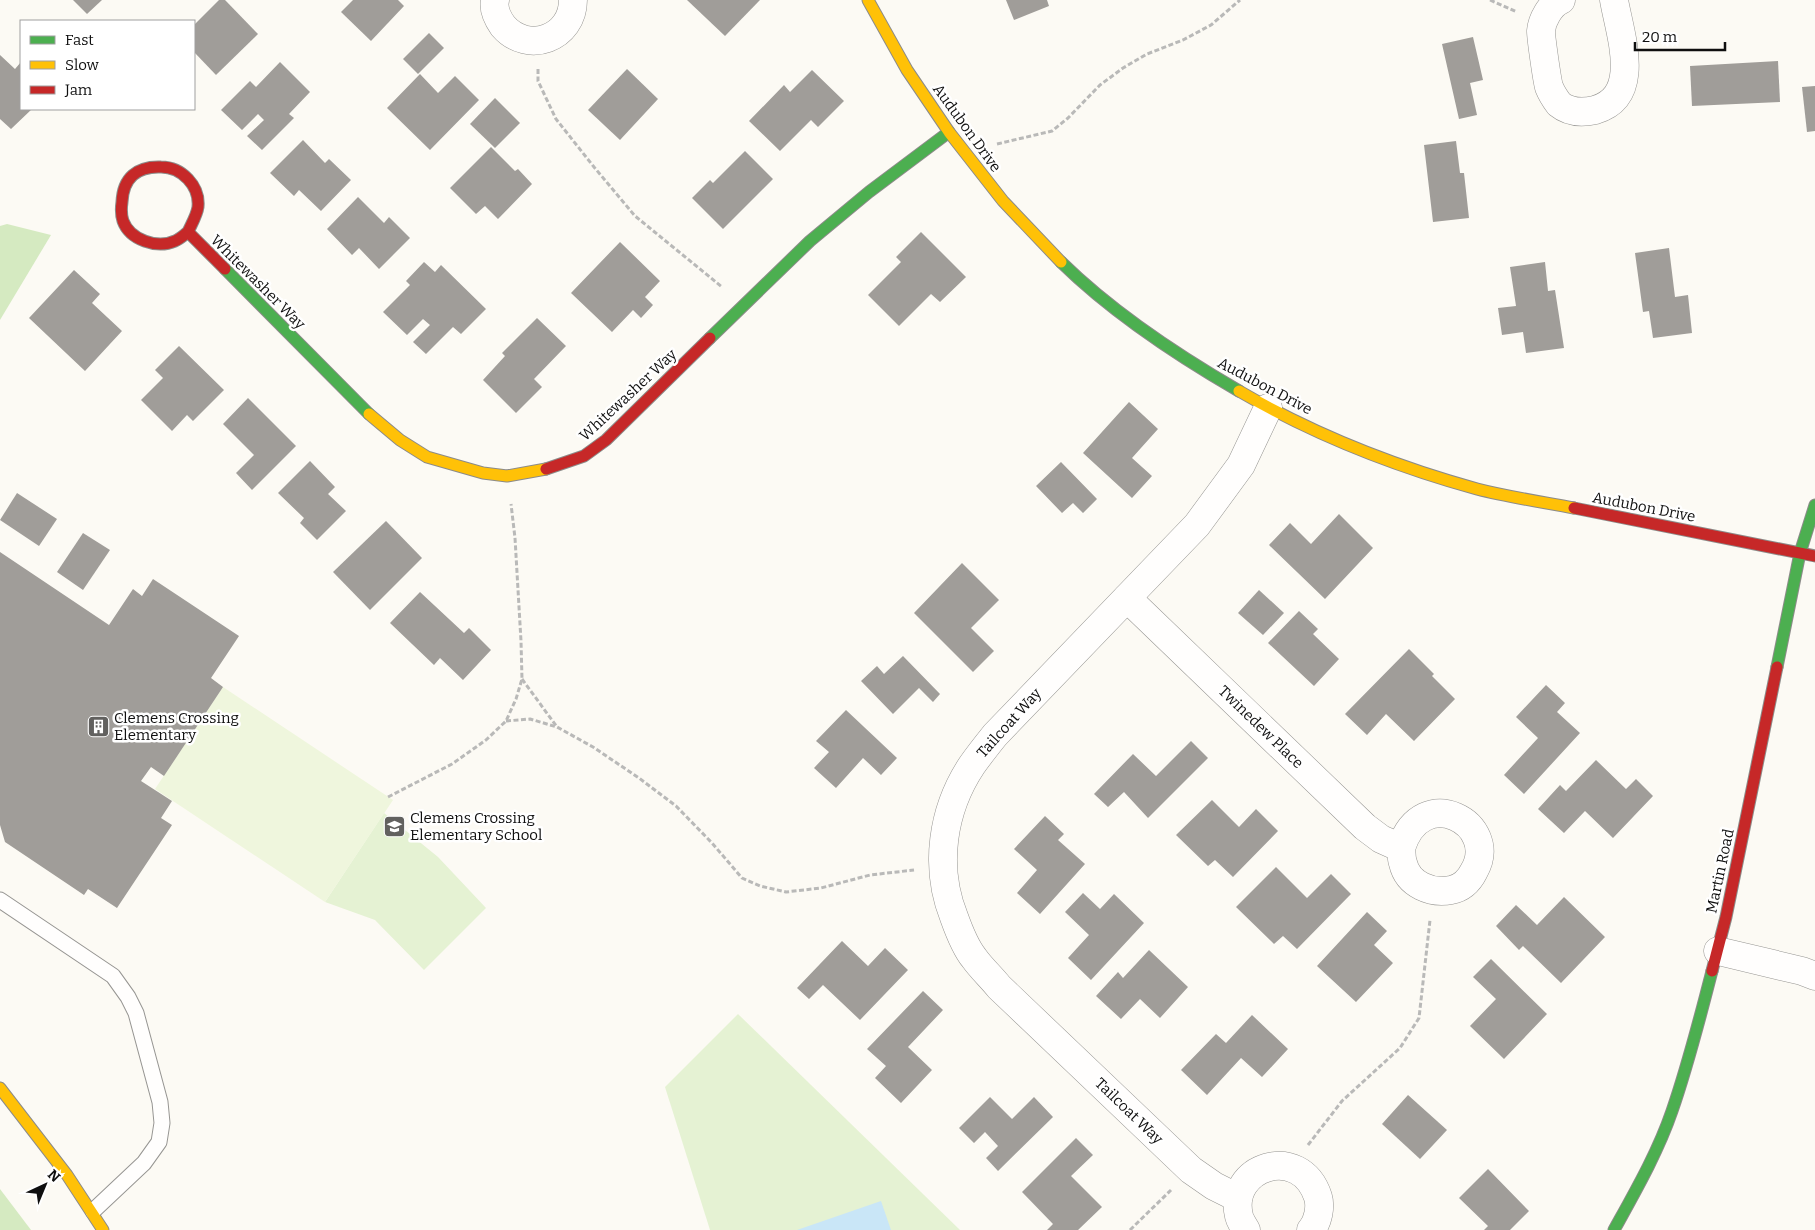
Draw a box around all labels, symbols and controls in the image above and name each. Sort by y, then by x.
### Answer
legend [20,20,195,110]
scale bar [1635,20,1725,52]
text: 20 m [1642,28,1678,46]
text: Fast [65,31,94,49]
text: Slow [65,56,100,74]
street label: Audubon Drive [929,80,1005,176]
text: Jam [64,81,93,99]
street label: Whitewasher Way [207,231,309,333]
street label: Whitewasher Way [576,345,680,445]
street label: Audubon Drive [1215,354,1315,418]
street label: Audubon Drive [1591,488,1697,526]
street label: Twinedew Place [1215,682,1307,772]
street label: Tailcoat Way [973,684,1045,761]
place label: Clemens Crossing Elementary [114,709,239,744]
building icon: Clemens Crossing Elementary [86,715,110,739]
place label: Clemens Crossing Elementary School [410,809,542,844]
school or university icon: Clemens Crossing Elementary School [382,815,406,839]
street label: Martin Road [1702,827,1738,915]
street label: Tailcoat Way [1091,1074,1167,1148]
north arrow [20,1160,70,1210]
text: N [44,1166,64,1186]

